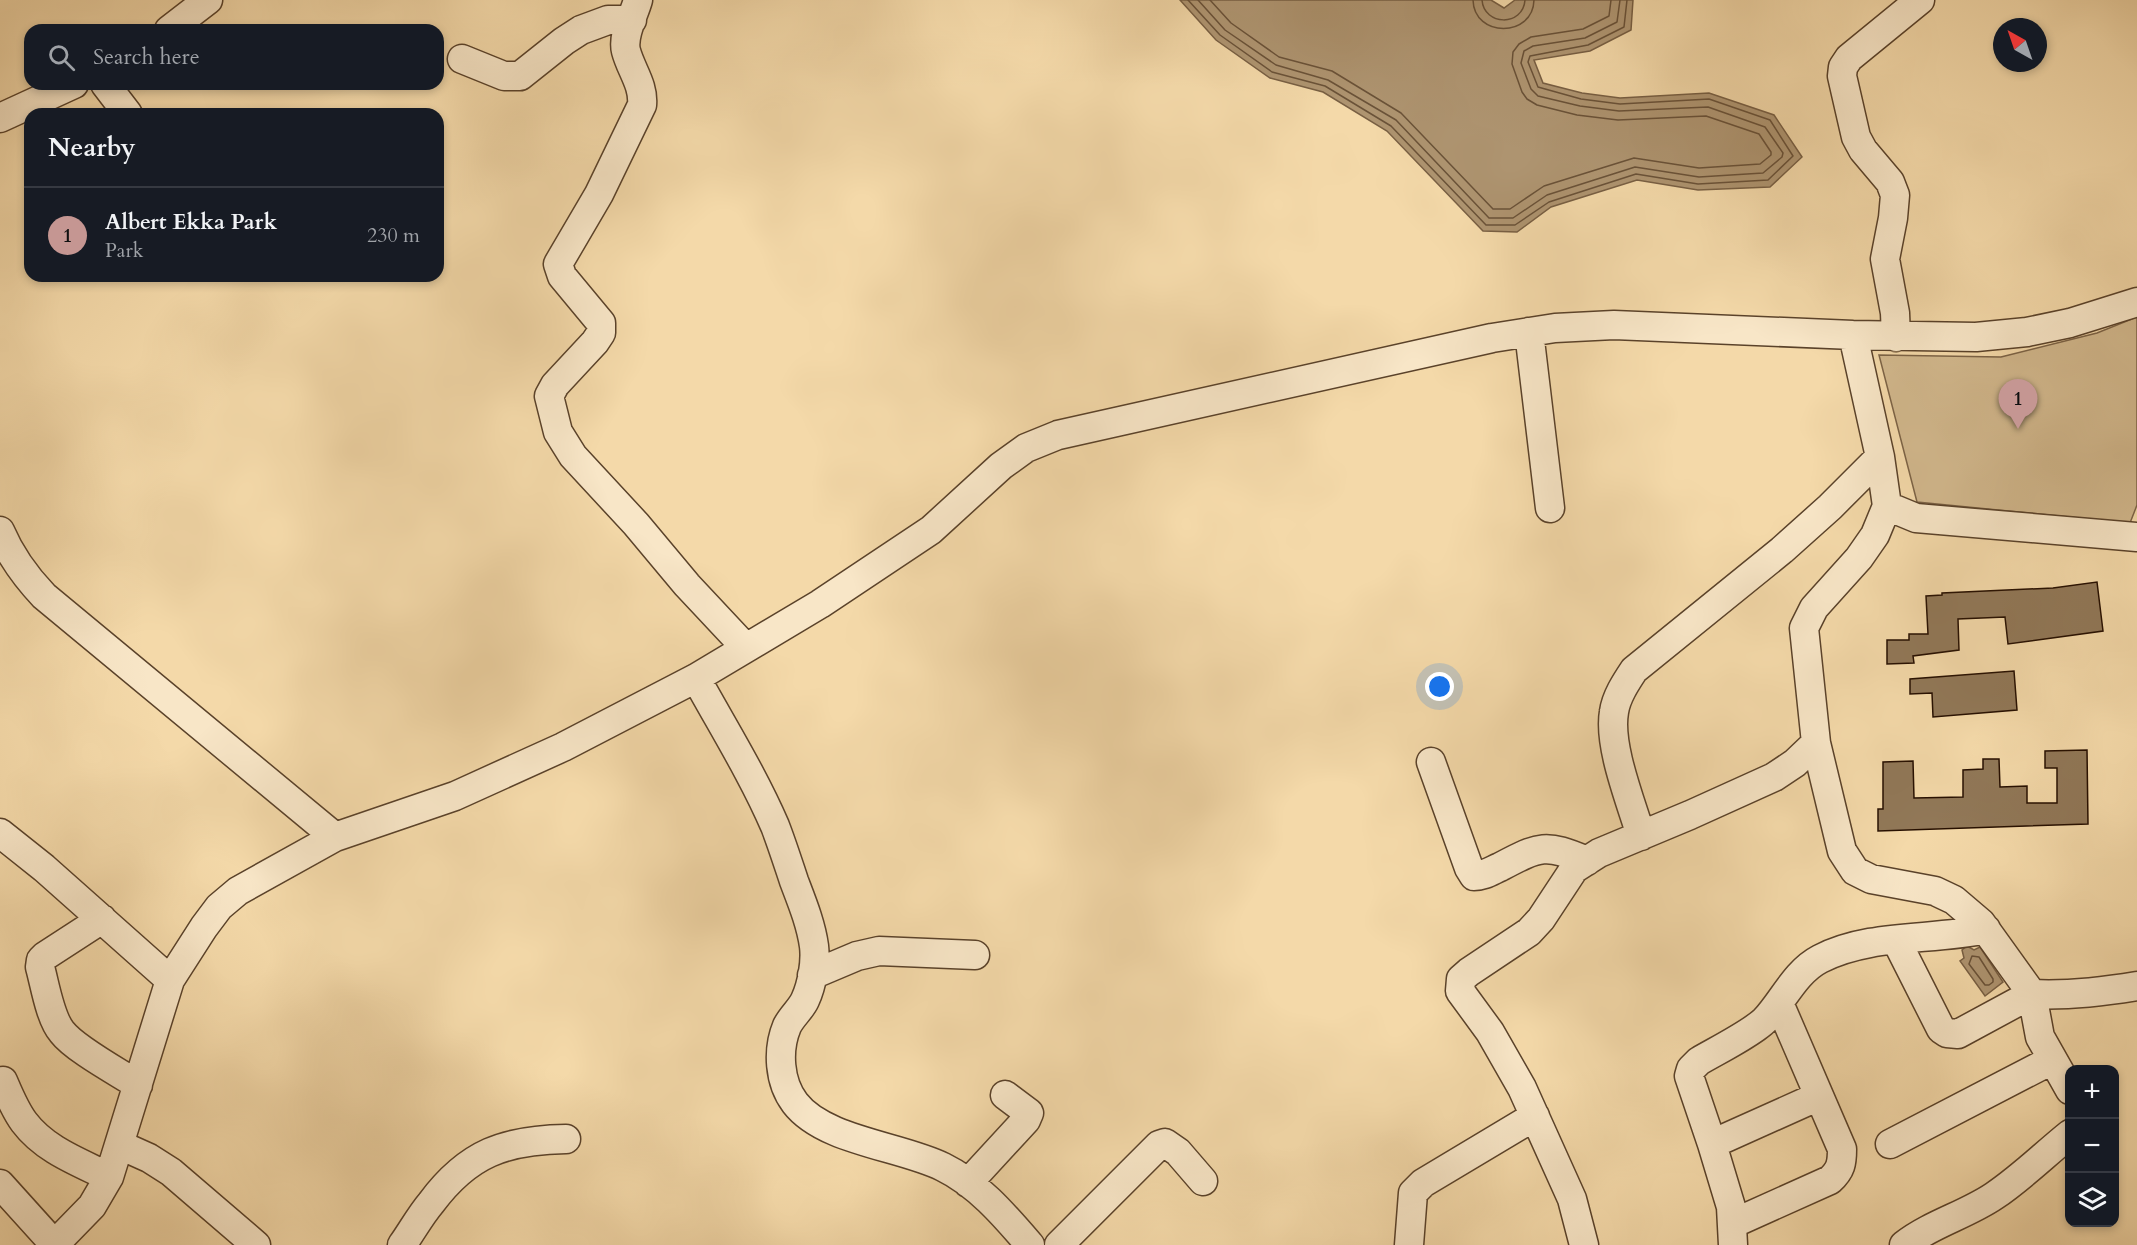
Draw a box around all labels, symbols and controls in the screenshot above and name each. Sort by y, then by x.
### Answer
north arrow [1993,18,2047,72]
search box [24,24,444,90]
icon: search [45,41,78,74]
text: Search here [93,42,200,72]
text: Nearby [48,130,136,165]
text: Albert Ekka Park [105,207,277,237]
text: 1 [62,222,73,249]
text: 230 m [367,222,420,249]
text: Park [105,237,143,264]
pin: 1 [1998,380,2038,429]
your location [1425,672,1454,701]
map controls [2065,1065,2119,1227]
button: + [2065,1065,2119,1119]
button: − [2065,1119,2119,1173]
button: layers [2065,1173,2119,1227]

